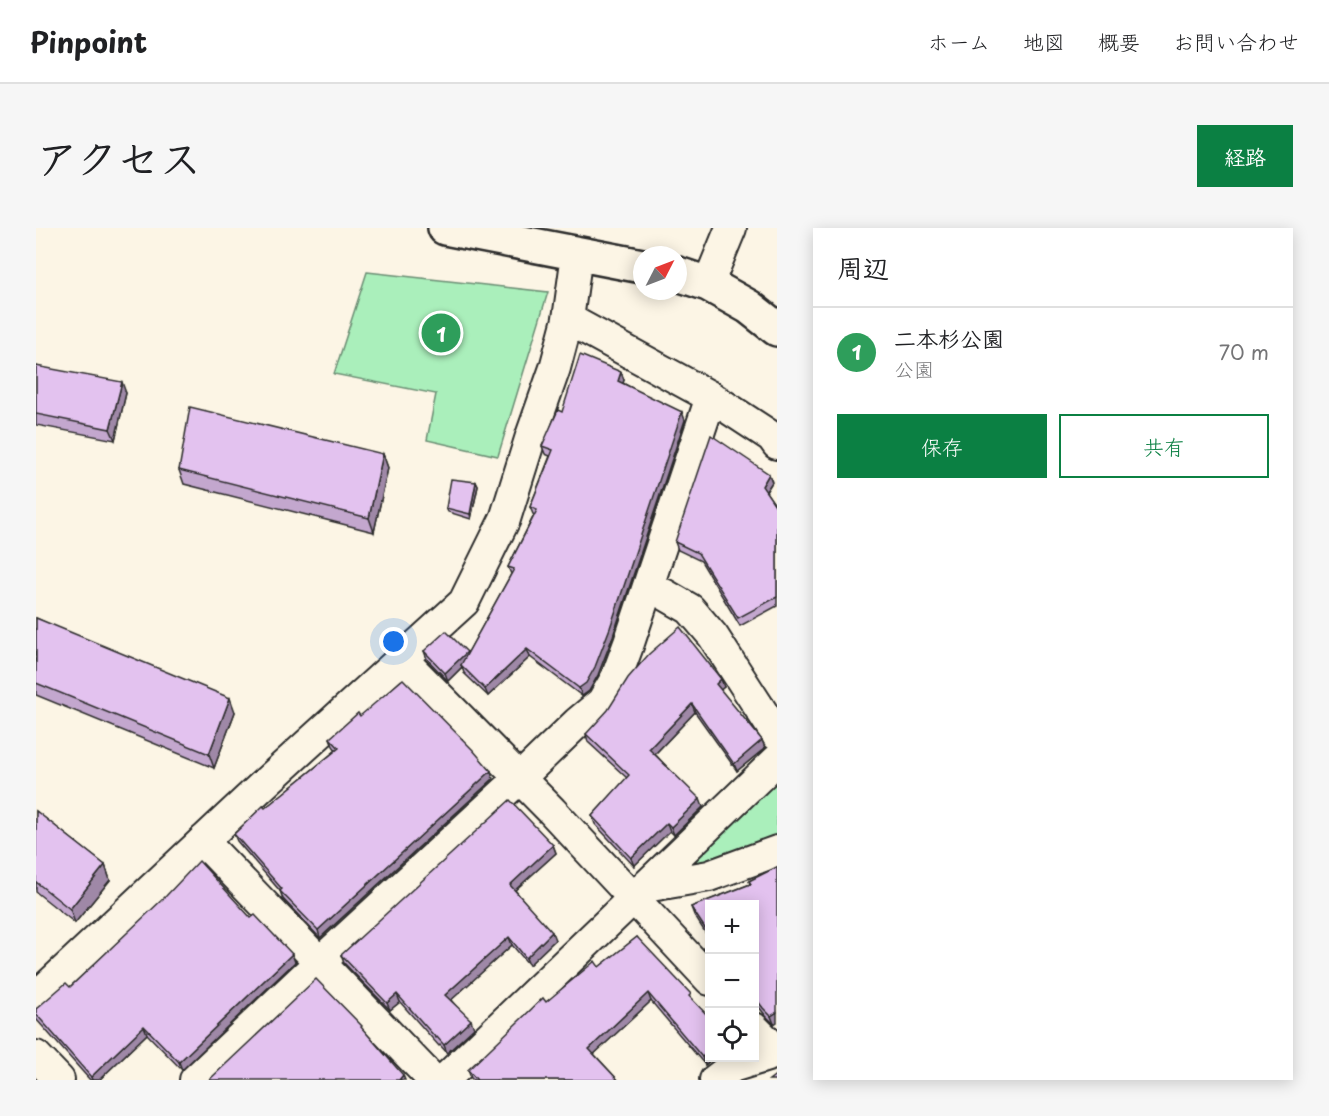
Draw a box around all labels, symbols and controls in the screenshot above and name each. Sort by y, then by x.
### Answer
text: Pinpoint [30,20,147,63]
text: ホーム [928,25,990,57]
text: 地図 [1023,25,1065,57]
text: 概要 [1098,25,1140,57]
text: お問い合わせ [1173,25,1299,57]
text: アクセス [36,125,201,188]
button: 経路 [1197,125,1293,187]
north arrow [633,246,687,300]
text: 周辺 [837,248,889,287]
pin: 1 [422,310,460,356]
text: 二本杉公園 [894,321,1004,354]
text: 1 [852,337,861,367]
text: 70 m [1219,337,1269,367]
text: 公園 [894,354,934,384]
button: 保存 [837,414,1047,478]
button: 共有 [1059,414,1269,478]
your location [379,627,408,656]
map controls [705,900,759,1062]
button: + [705,900,759,954]
button: − [705,954,759,1008]
button: locate [705,1008,759,1062]

